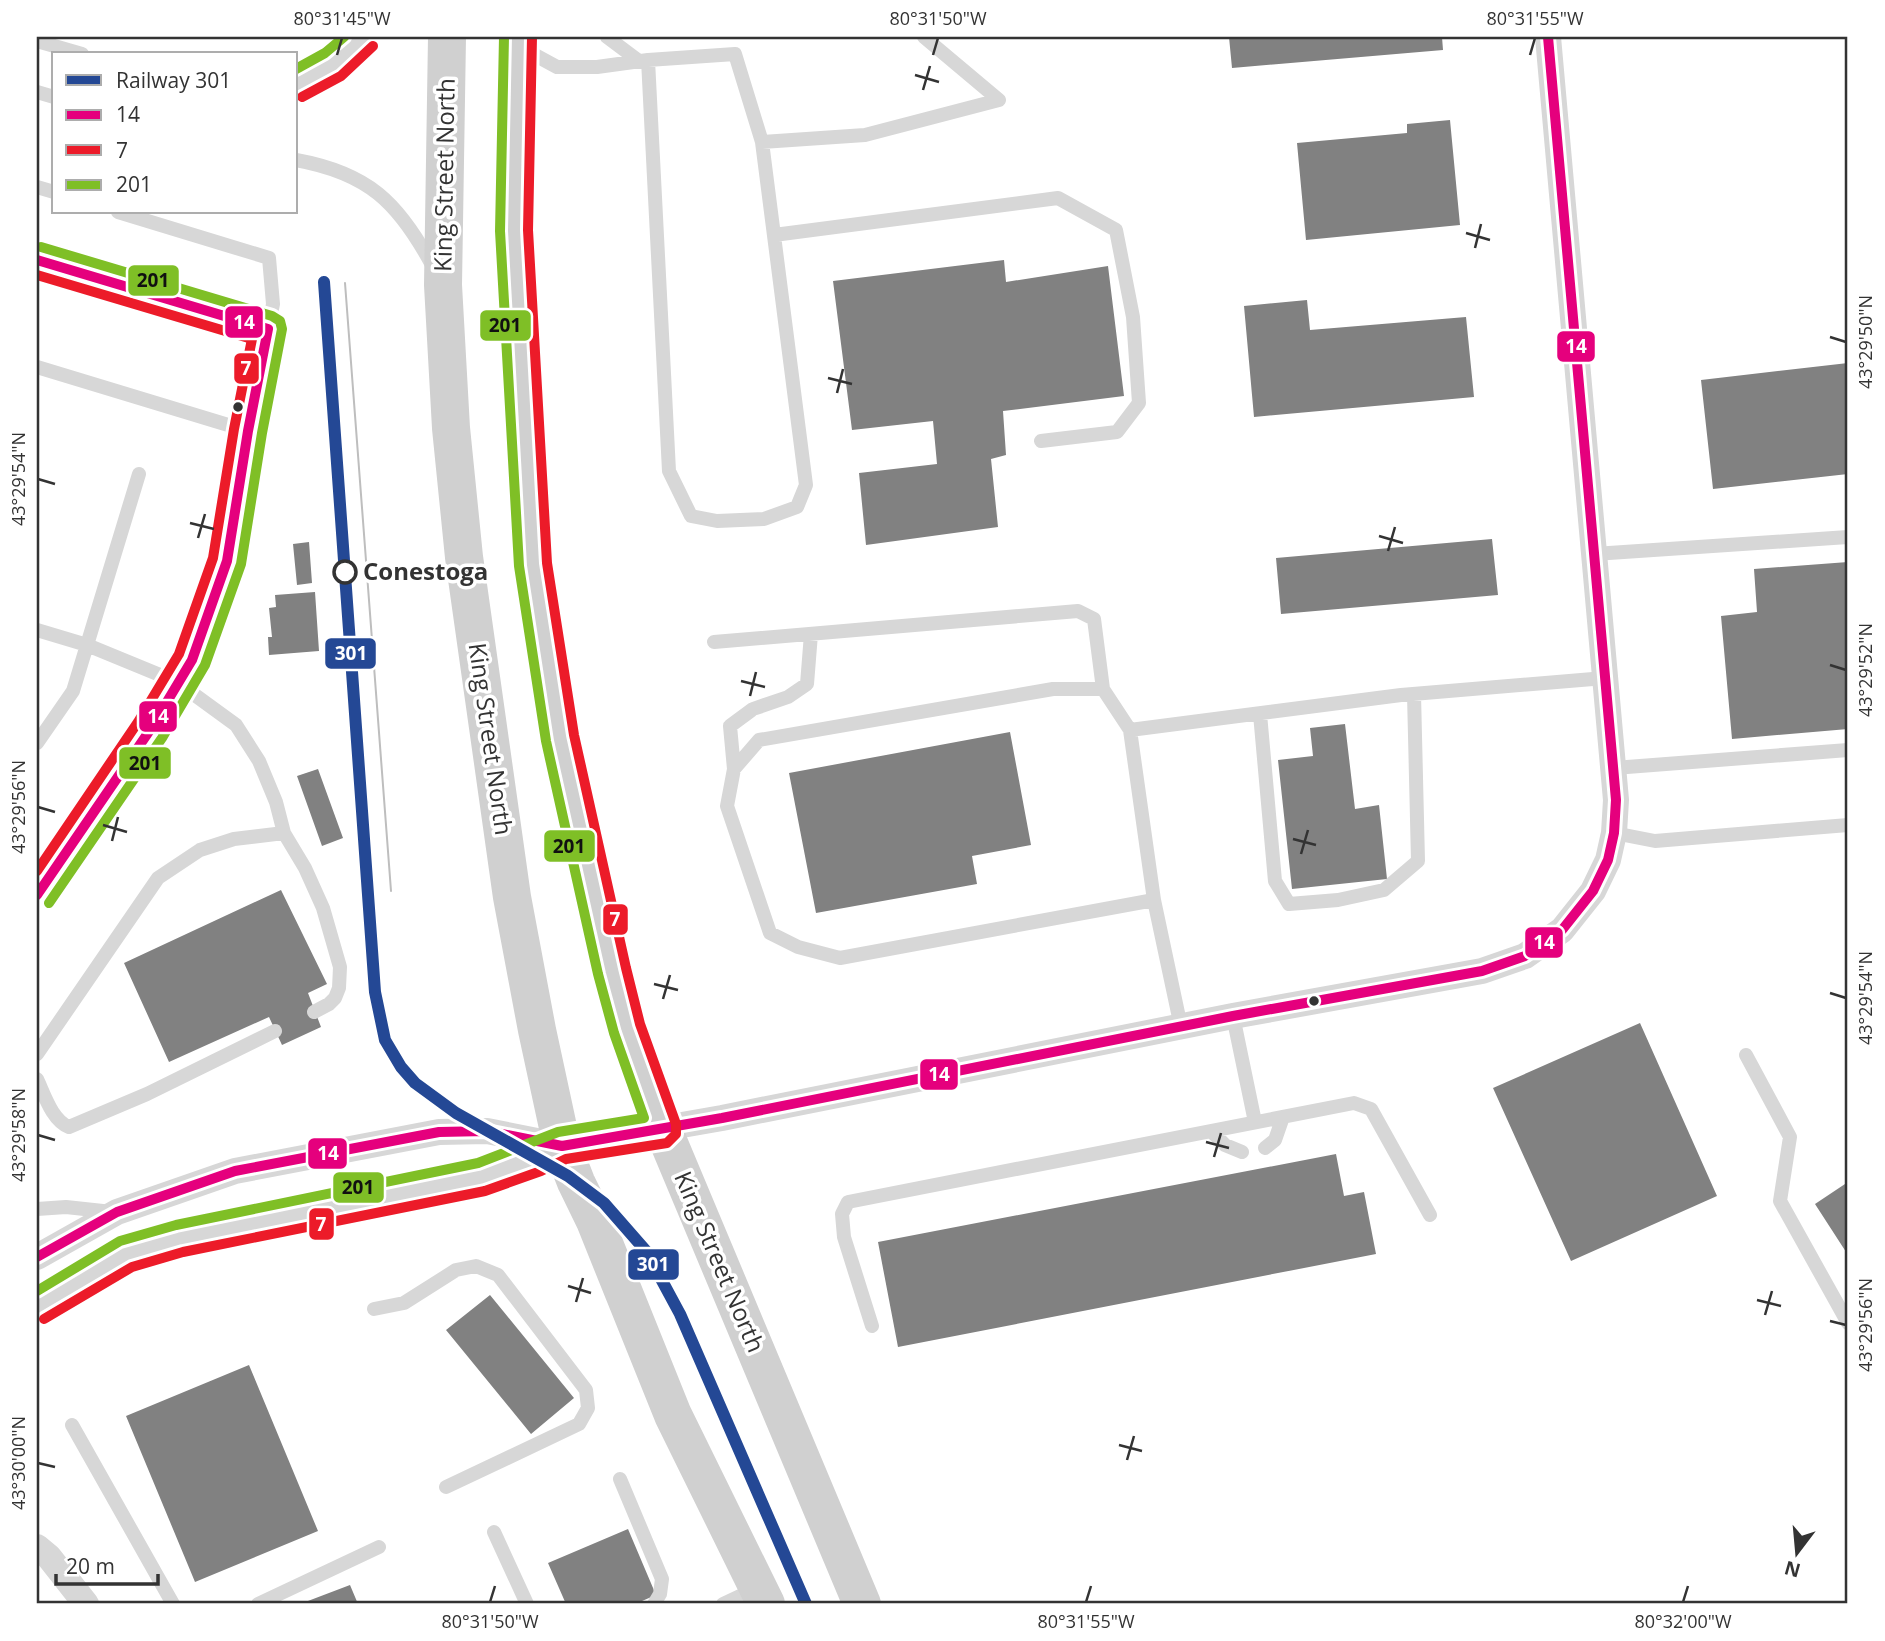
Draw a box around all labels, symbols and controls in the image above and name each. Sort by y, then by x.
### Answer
text: 80°31'45"W [293,6,391,30]
text: 80°31'50"W [889,6,987,30]
text: 80°31'55"W [1486,6,1584,30]
legend [52,52,298,214]
text: Railway 301 [116,66,231,94]
street label: King Street North [425,78,462,272]
text: 14 [116,100,140,128]
text: 7 [116,136,128,164]
text: 201 [116,170,152,198]
line badge: 201 [127,264,180,297]
text: 201 [137,267,169,293]
text: 43°29'50"N [1853,295,1877,389]
line badge: 14 [224,305,264,339]
text: 14 [233,309,255,335]
line badge: 201 [479,309,532,342]
text: 201 [489,312,521,338]
line badge: 14 [1556,330,1596,363]
text: 14 [1565,333,1587,359]
line badge: 7 [233,352,260,385]
text: 7 [241,355,252,381]
unlabelled marker [231,400,245,414]
text: 43°29'54"N [6,432,30,526]
place label: Conestoga [363,554,488,587]
marker: Conestoga [333,560,357,584]
text: 43°29'52"N [1853,623,1877,717]
line badge: 301 [324,637,377,670]
text: 301 [335,640,367,666]
street label: King Street North [462,641,521,837]
line badge: 14 [138,700,178,733]
text: 14 [147,703,169,729]
line badge: 201 [118,746,172,780]
text: 201 [129,750,161,776]
text: 43°29'56"N [6,760,30,854]
line badge: 201 [543,829,596,863]
text: 201 [553,833,585,859]
line badge: 7 [602,903,629,936]
text: 7 [610,906,621,932]
line badge: 14 [1524,926,1564,959]
text: 14 [1533,929,1555,955]
text: 43°29'54"N [1853,951,1877,1045]
unlabelled marker [1307,994,1321,1008]
line badge: 14 [919,1058,959,1091]
text: 14 [928,1061,950,1087]
text: 43°29'58"N [6,1088,30,1182]
line badge: 14 [307,1137,348,1170]
text: 14 [317,1140,339,1166]
street label: King Street North [667,1166,773,1357]
line badge: 201 [332,1171,385,1204]
text: 201 [342,1174,374,1200]
line badge: 7 [308,1207,335,1241]
text: 7 [316,1211,327,1237]
line badge: 301 [627,1248,680,1281]
text: 301 [637,1251,669,1277]
text: 43°29'56"N [1853,1278,1877,1372]
text: 43°30'00"N [6,1416,30,1510]
north arrow [1762,1518,1832,1588]
scale bar [56,1543,158,1587]
text: 20 m [66,1552,115,1580]
text: N [1781,1555,1803,1584]
text: 80°31'50"W [441,1609,539,1633]
text: 80°31'55"W [1037,1609,1135,1633]
text: 80°32'00"W [1634,1609,1732,1633]

